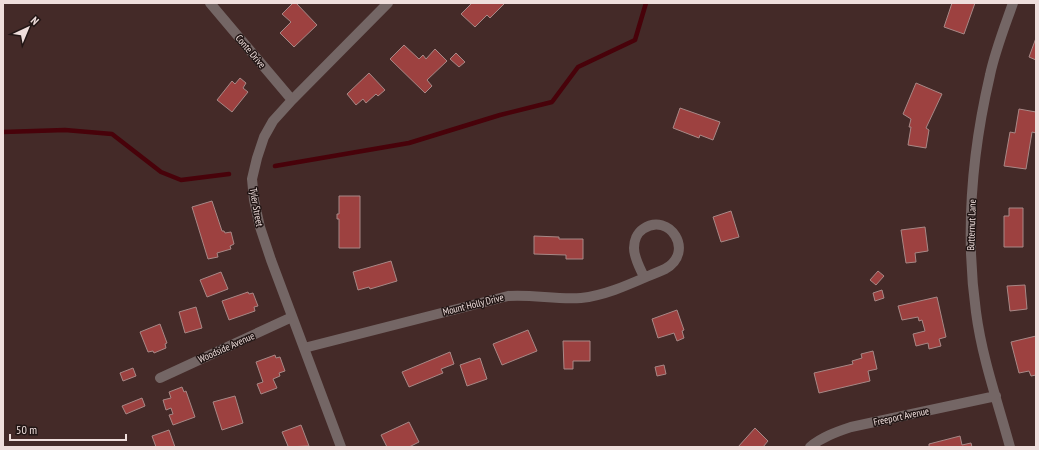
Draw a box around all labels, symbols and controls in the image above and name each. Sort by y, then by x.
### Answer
north arrow [8,8,48,48]
text: N [28,14,42,28]
street label: Conte Drive [233,32,268,71]
street label: Tyler Street [247,187,266,228]
street label: Butternut Lane [964,199,979,251]
street label: Mount Holly Drive [441,291,505,318]
street label: Woodside Avenue [196,329,256,366]
street label: Freeport Avenue [872,404,930,429]
scale bar [10,416,126,442]
text: 50 m [16,422,37,437]

